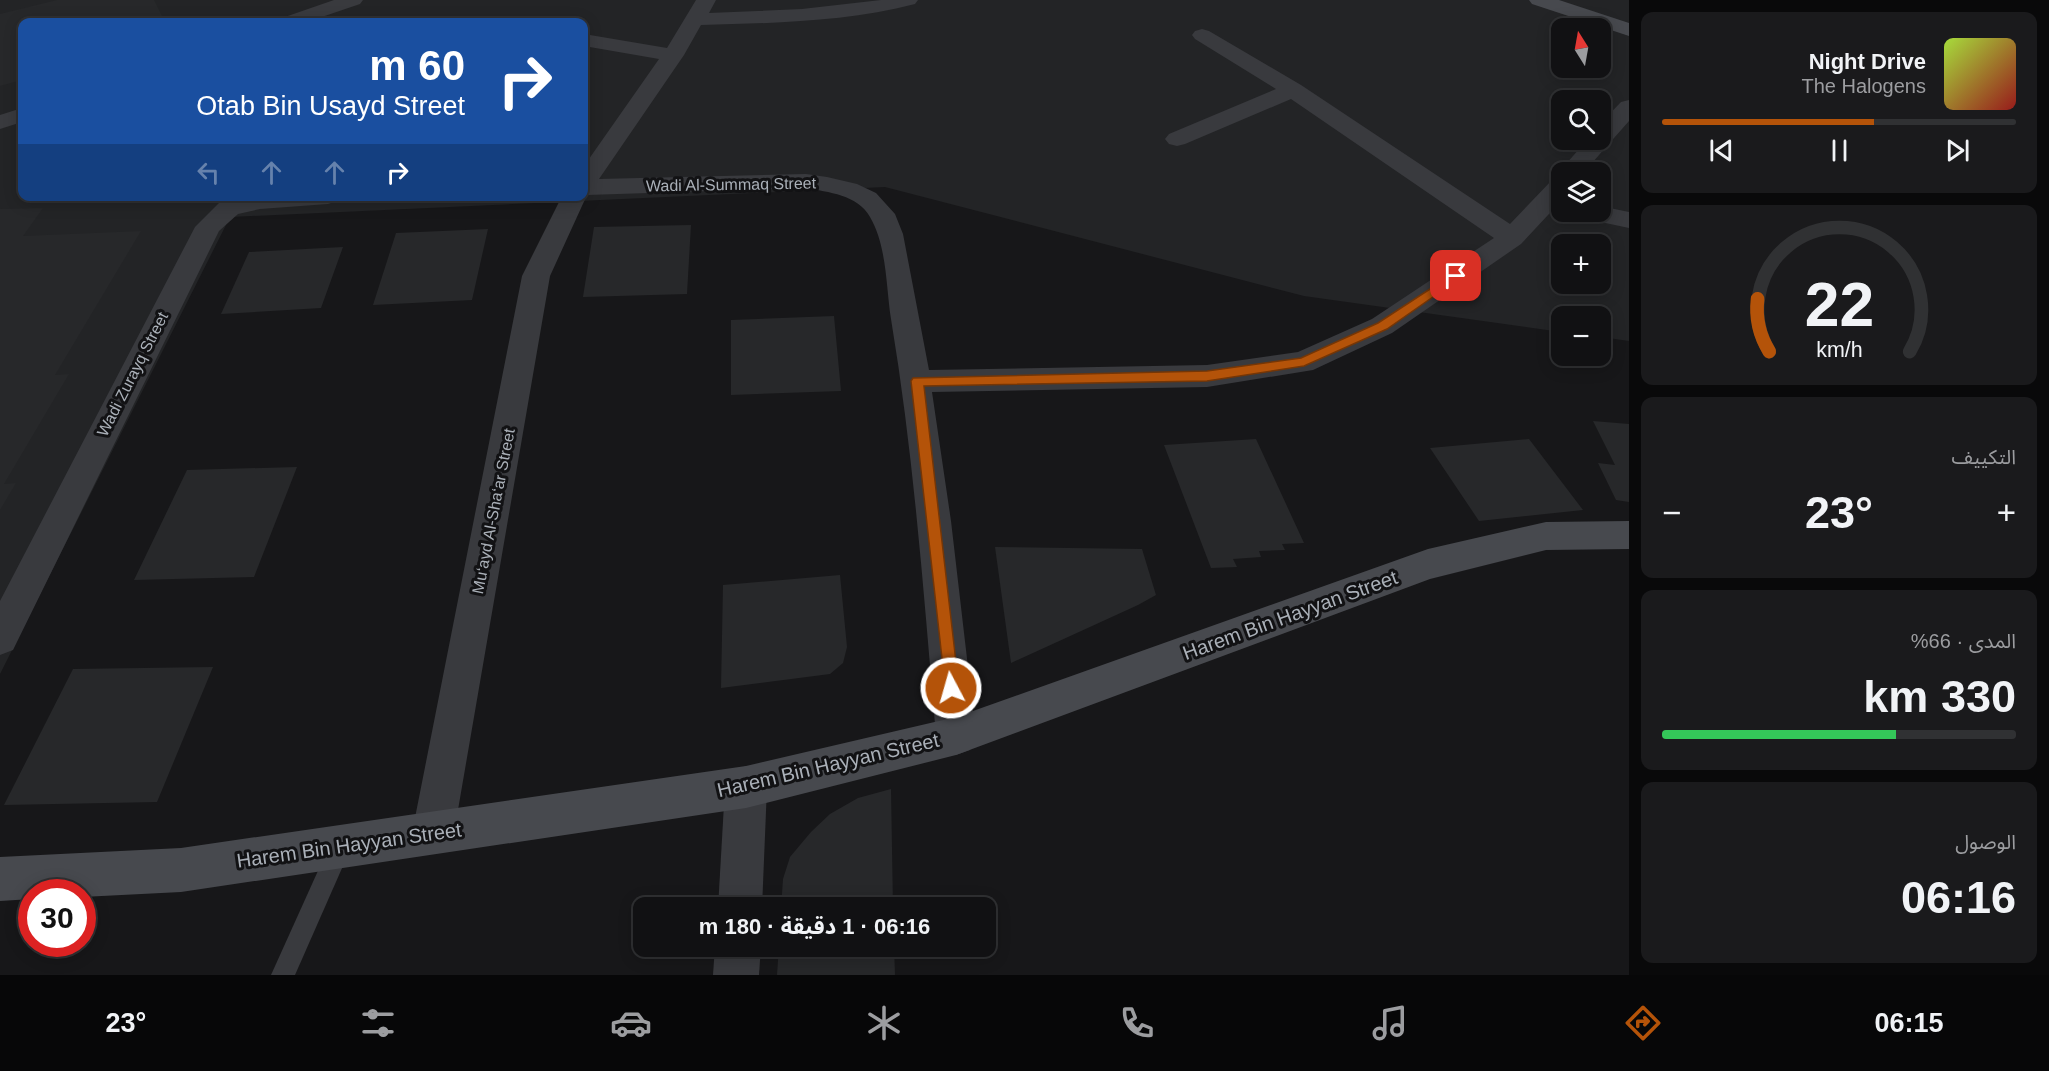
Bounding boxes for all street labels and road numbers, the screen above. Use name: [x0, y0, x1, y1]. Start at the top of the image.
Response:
street label: Wadi Al-Summaq Street: [646, 175, 817, 194]
street label: Wadi Zurayq Street: [94, 309, 171, 439]
street label: Mu‘ayd Al-Sha‘ar Street: [469, 426, 518, 595]
street label: Harem Bin Hayyan Street: [1180, 566, 1401, 664]
street label: Harem Bin Hayyan Street: [715, 729, 941, 801]
street label: Harem Bin Hayyan Street: [235, 818, 463, 872]

